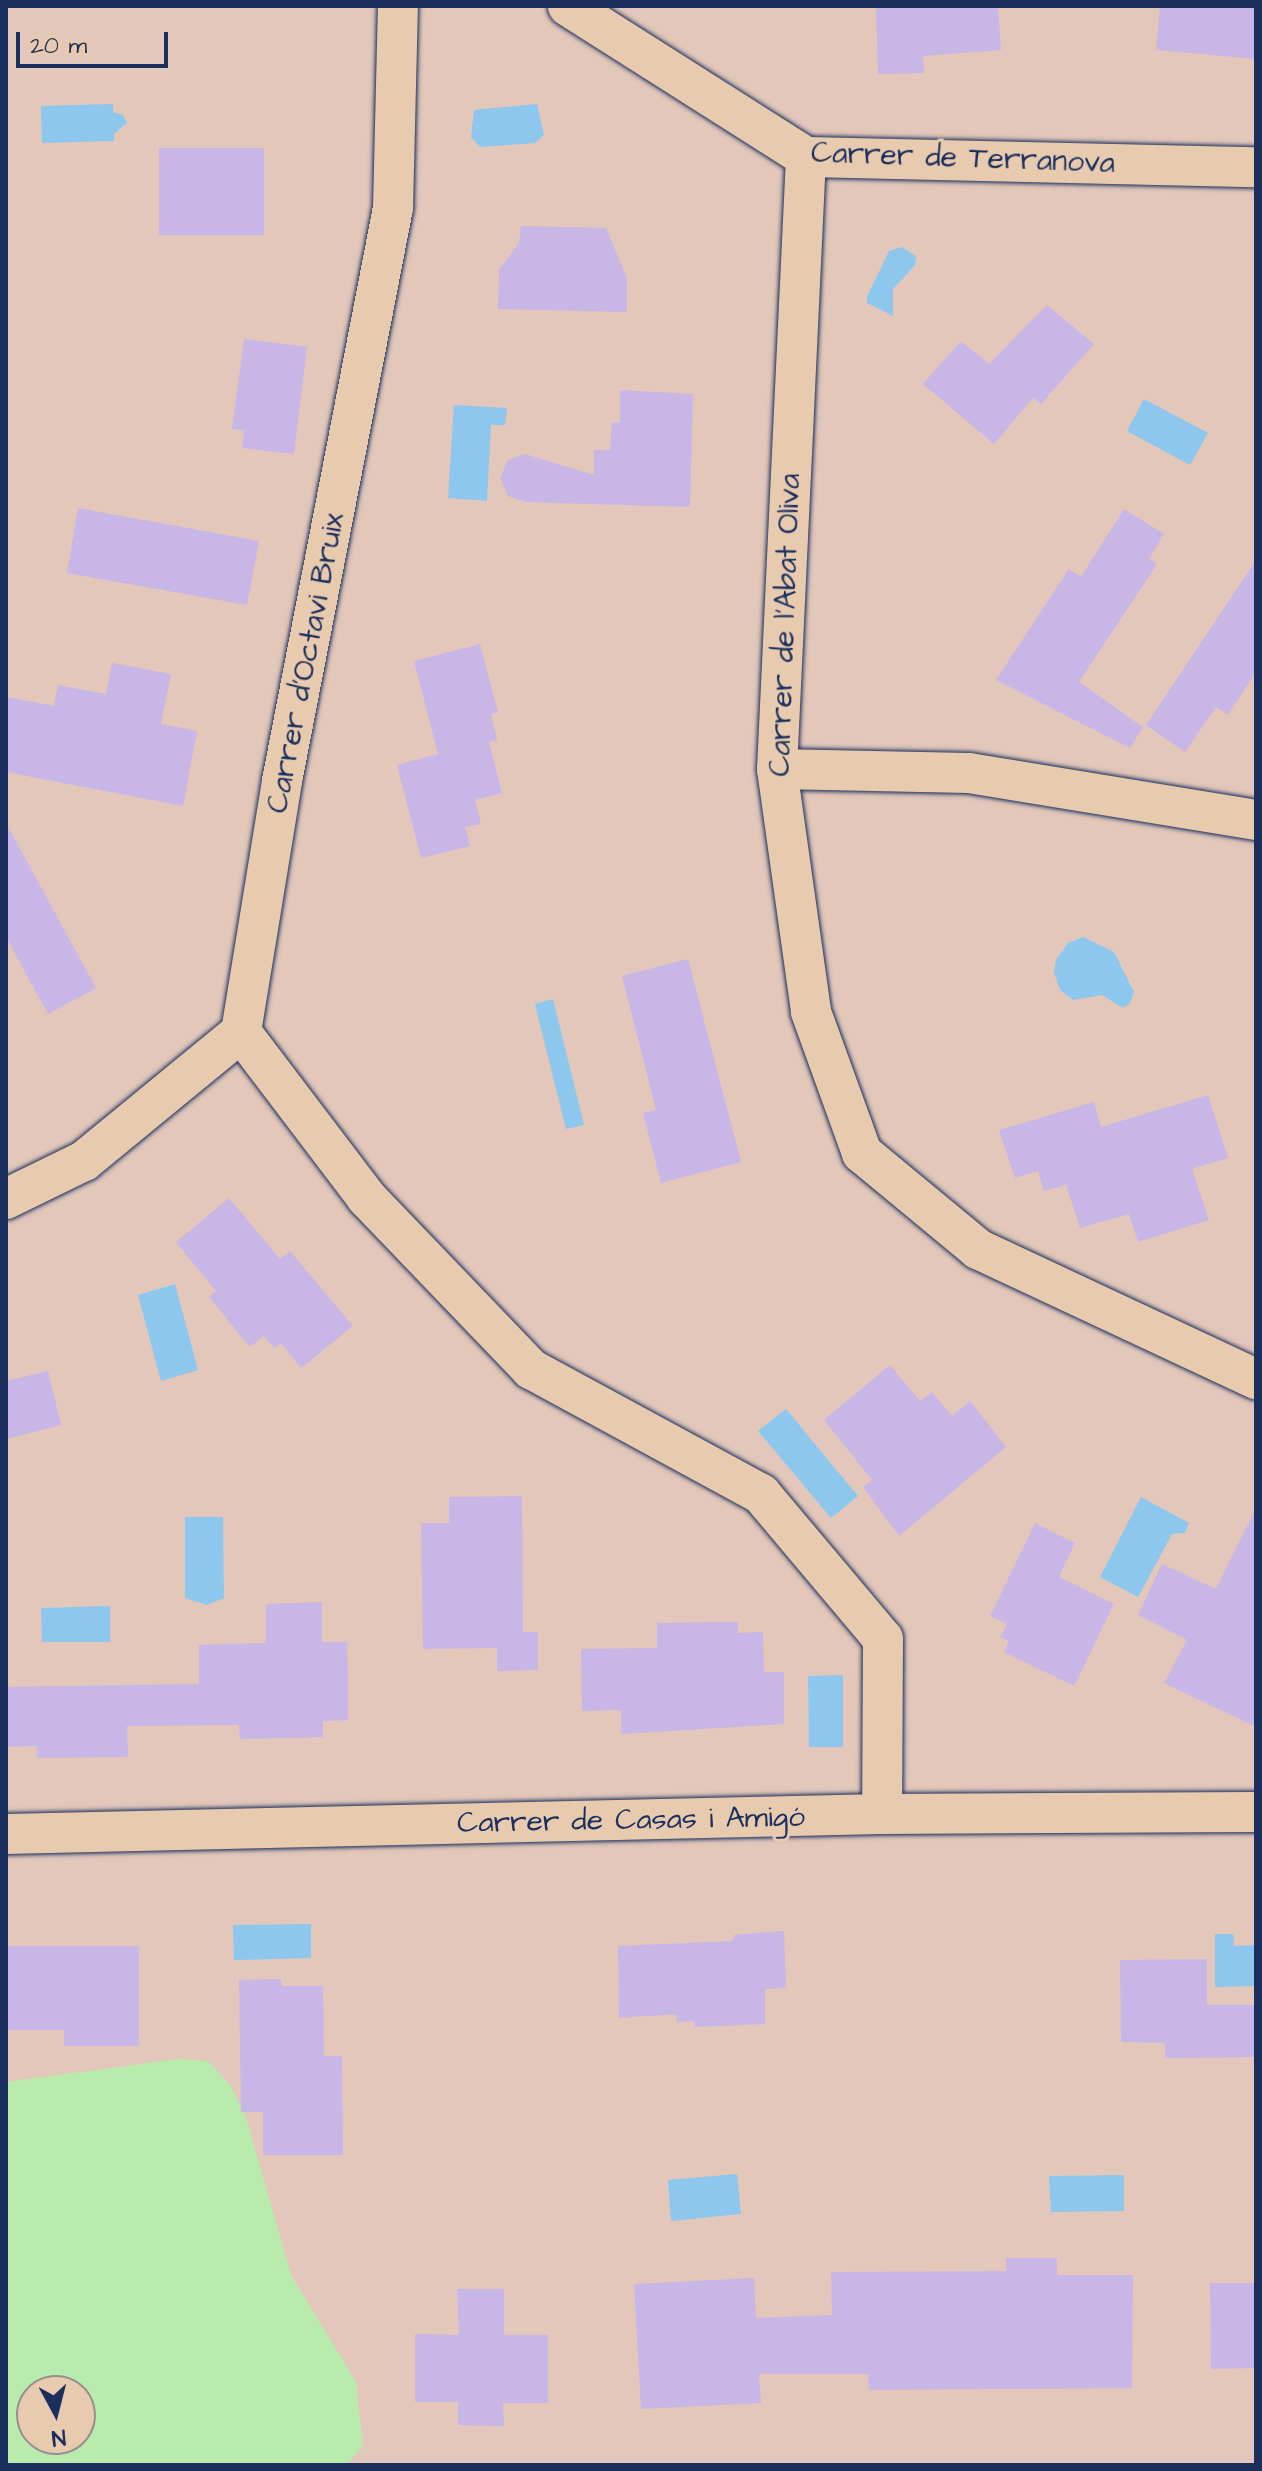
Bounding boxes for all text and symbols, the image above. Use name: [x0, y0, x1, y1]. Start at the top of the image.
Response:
scale bar: [20, 16, 172, 66]
text: 20 m: [30, 29, 87, 63]
street label: Carrer de Terranova: [810, 135, 1116, 181]
street label: Carrer de l'Abat Oliva: [762, 473, 808, 777]
street label: Carrer d'Octavi Bruix: [259, 510, 353, 816]
street label: Carrer de Casas i Amigó: [457, 1799, 805, 1841]
north arrow: [16, 2375, 96, 2455]
text: N: [50, 2421, 67, 2454]

